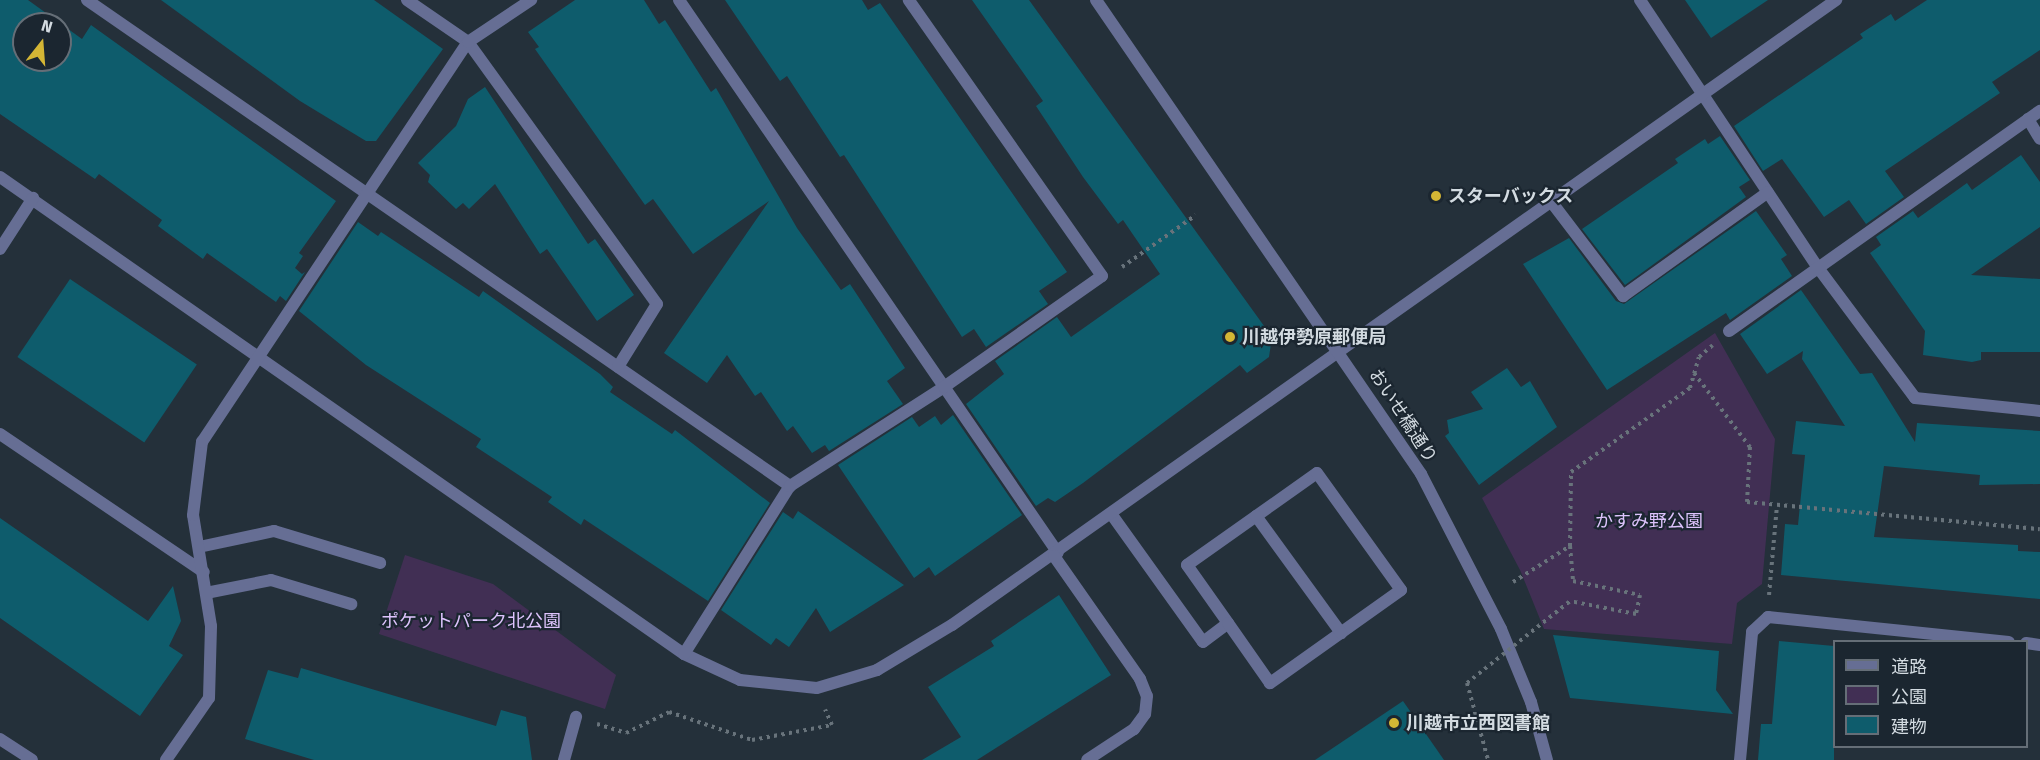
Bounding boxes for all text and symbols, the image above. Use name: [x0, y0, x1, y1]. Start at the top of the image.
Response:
north arrow: [12, 12, 72, 72]
text: N: [39, 16, 55, 37]
place label: スターバックス: [1448, 185, 1574, 207]
marker: スターバックス: [1429, 189, 1443, 203]
place label: 川越伊勢原郵便局: [1242, 326, 1386, 348]
marker: 川越伊勢原郵便局: [1223, 330, 1237, 344]
street label: おいせ橋通り: [1365, 365, 1441, 467]
park label: かすみ野公園: [1595, 510, 1703, 532]
park label: ポケットパーク北公園: [381, 610, 561, 632]
legend: [1833, 640, 2028, 748]
text: 道路: [1891, 656, 1927, 678]
text: 公園: [1891, 686, 1927, 708]
place label: 川越市立西図書館: [1406, 712, 1550, 734]
marker: 川越市立西図書館: [1387, 716, 1401, 730]
text: 建物: [1891, 716, 1927, 738]

